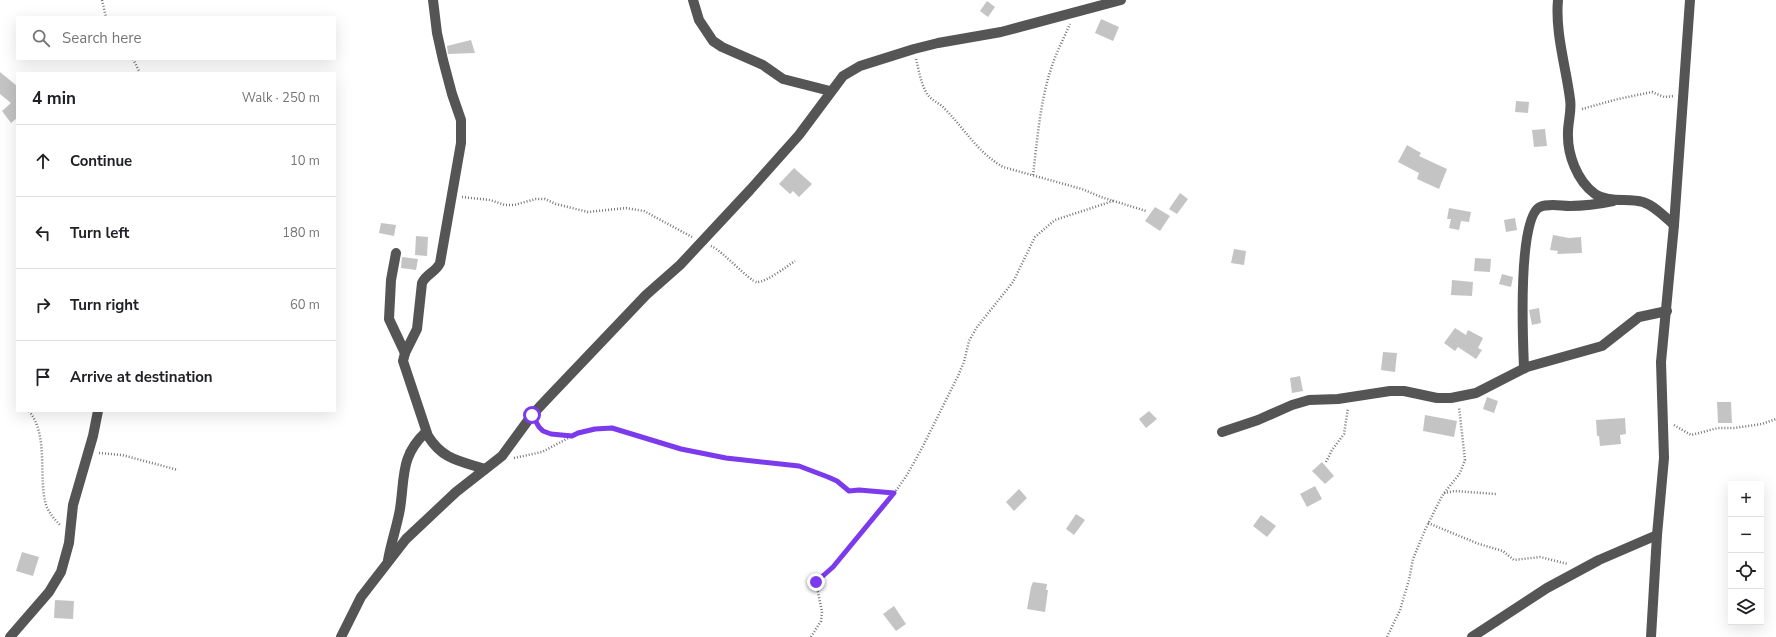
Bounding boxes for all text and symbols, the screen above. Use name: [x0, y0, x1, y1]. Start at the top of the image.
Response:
search box: [16, 16, 336, 60]
icon: search: [30, 27, 52, 49]
text: Search here: [62, 28, 142, 48]
text: 4 min: [32, 87, 76, 110]
text: Walk · 250 m: [242, 89, 320, 107]
icon: ahead: [32, 150, 54, 172]
text: Continue: [70, 151, 132, 171]
text: 10 m: [290, 152, 320, 170]
icon: left: [32, 222, 54, 244]
text: Turn left: [70, 223, 129, 243]
text: 180 m: [282, 224, 320, 242]
icon: right: [32, 294, 54, 316]
text: Turn right: [70, 295, 139, 315]
text: 60 m: [290, 296, 320, 314]
icon: arrive: [32, 366, 54, 388]
text: Arrive at destination: [70, 367, 213, 387]
route start: [523, 406, 541, 424]
map controls: [1728, 481, 1764, 625]
button: +: [1728, 481, 1764, 517]
button: −: [1728, 517, 1764, 553]
button: locate: [1728, 553, 1764, 589]
route end: [807, 573, 825, 591]
button: layers: [1728, 589, 1764, 625]

